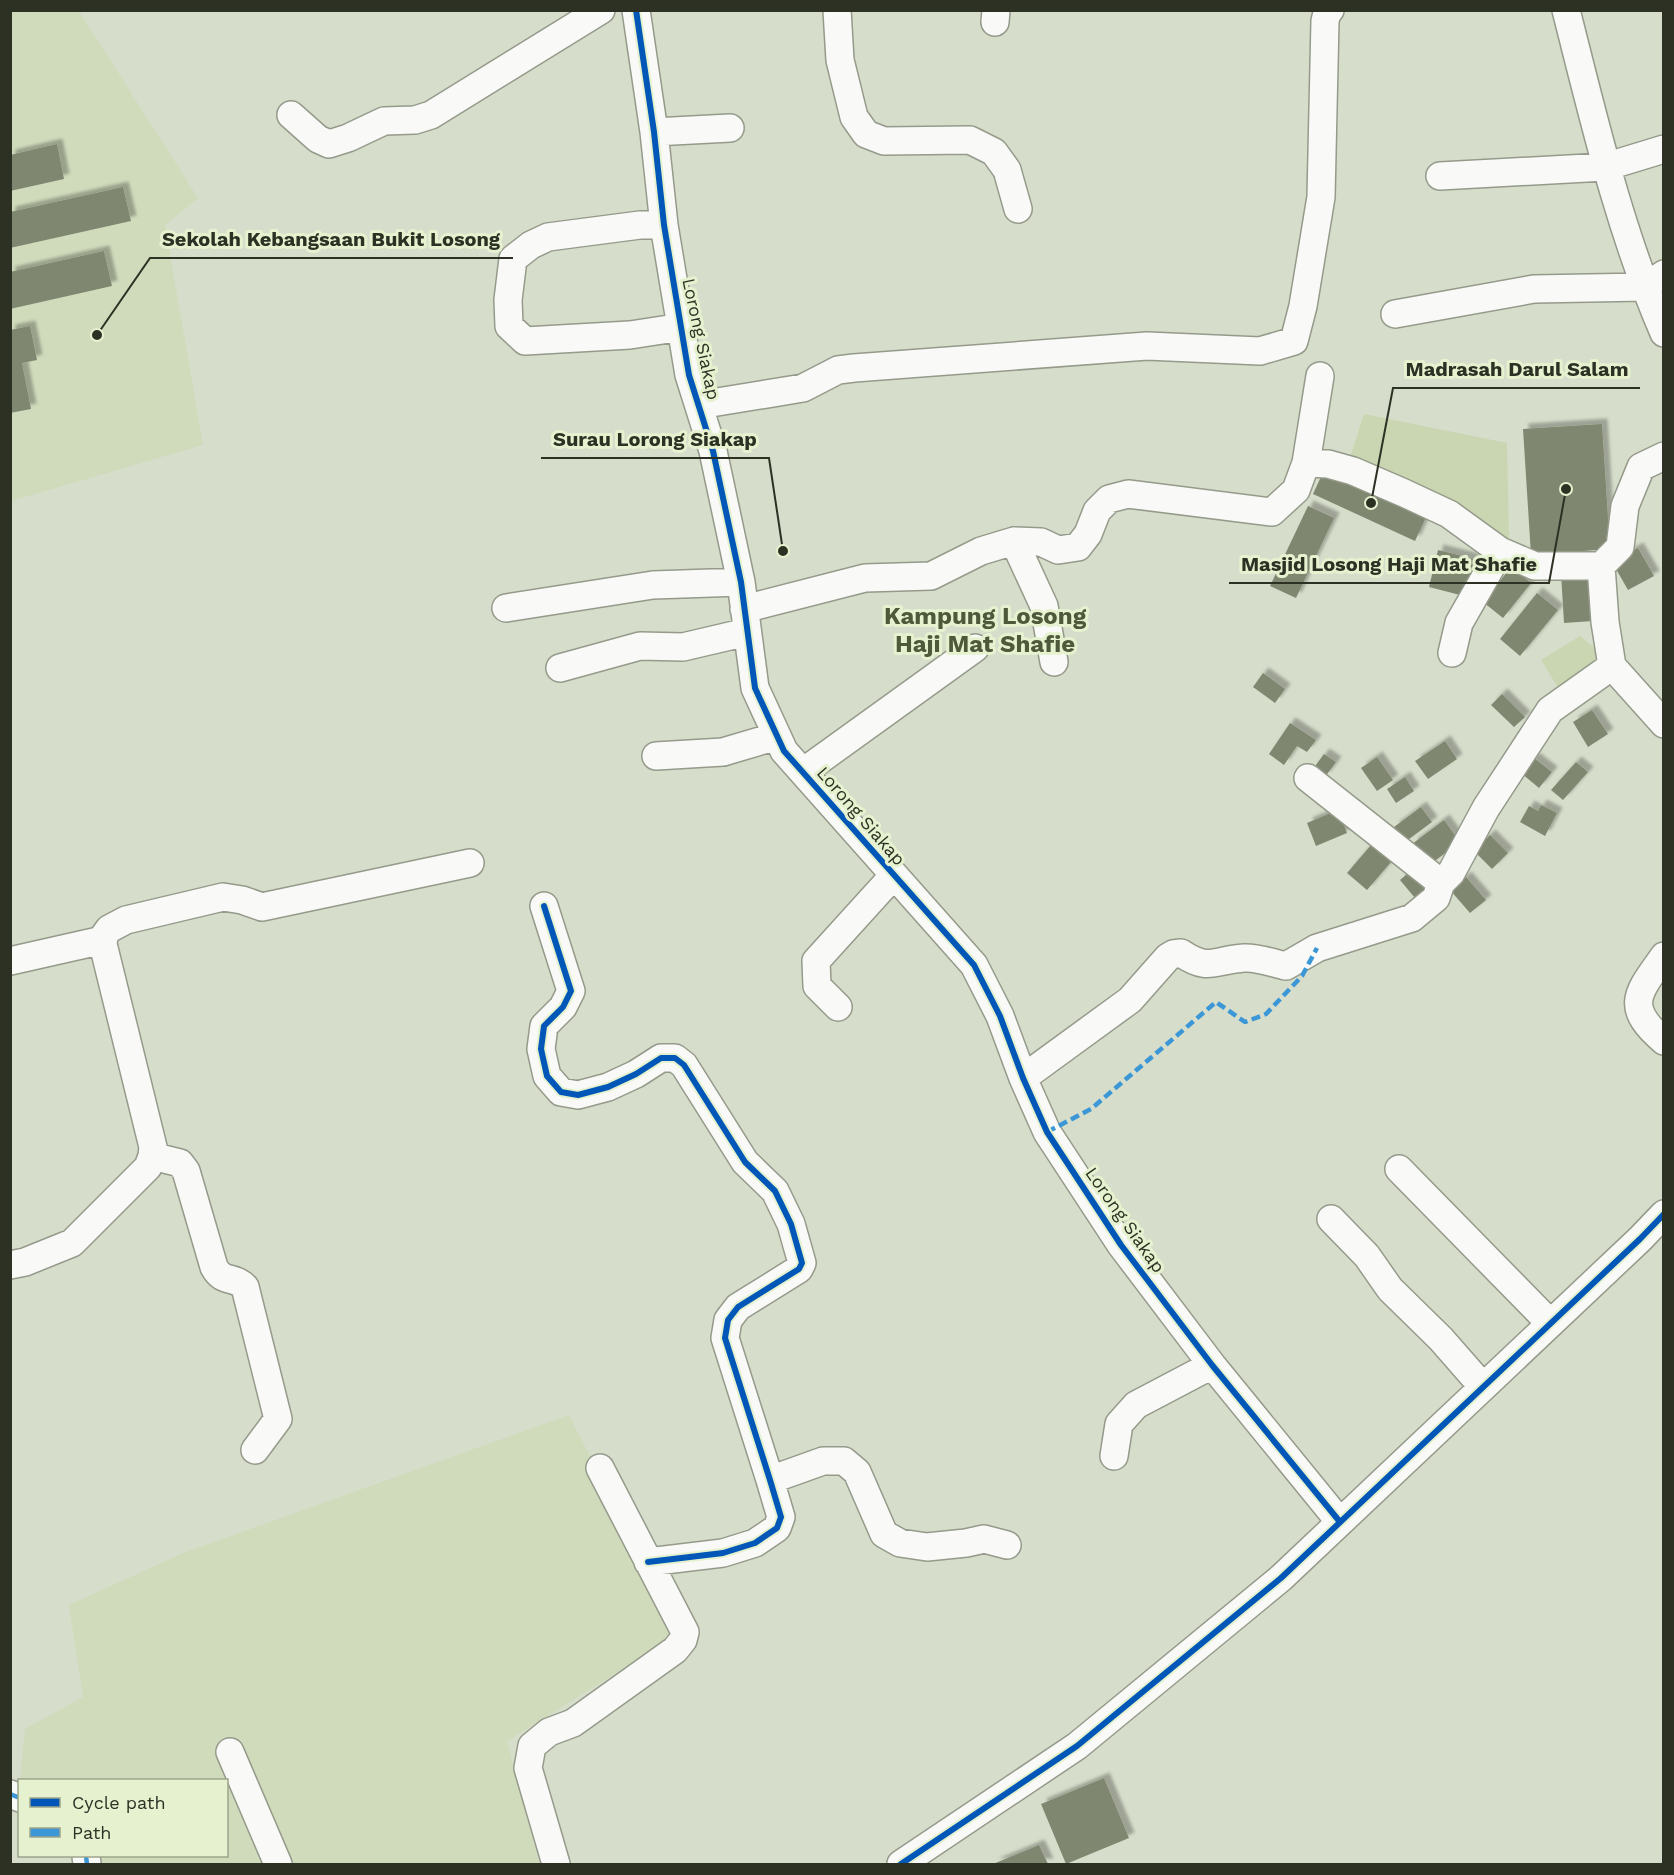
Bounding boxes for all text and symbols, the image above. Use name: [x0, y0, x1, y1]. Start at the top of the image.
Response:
callout: Sekolah Kebangsaan Bukit Losong: [150, 220, 513, 258]
text: Sekolah Kebangsaan Bukit Losong: [162, 227, 501, 251]
street label: Lorong Siakap: [678, 276, 725, 402]
callout: Madrasah Darul Salam: [1393, 350, 1640, 388]
text: Madrasah Darul Salam: [1406, 357, 1628, 381]
callout: Surau Lorong Siakap: [541, 420, 769, 458]
text: Surau Lorong Siakap: [553, 427, 757, 451]
callout: Masjid Losong Haji Mat Shafie: [1229, 545, 1549, 583]
text: Masjid Losong Haji Mat Shafie: [1241, 552, 1537, 576]
district label: Kampung Losong Haji Mat Shafie: [884, 602, 1087, 658]
street label: Lorong Siakap: [813, 762, 910, 869]
street label: Lorong Siakap: [1081, 1163, 1170, 1276]
legend: [18, 1779, 228, 1857]
text: Cycle path: [72, 1792, 166, 1813]
text: Path: [72, 1822, 112, 1843]

